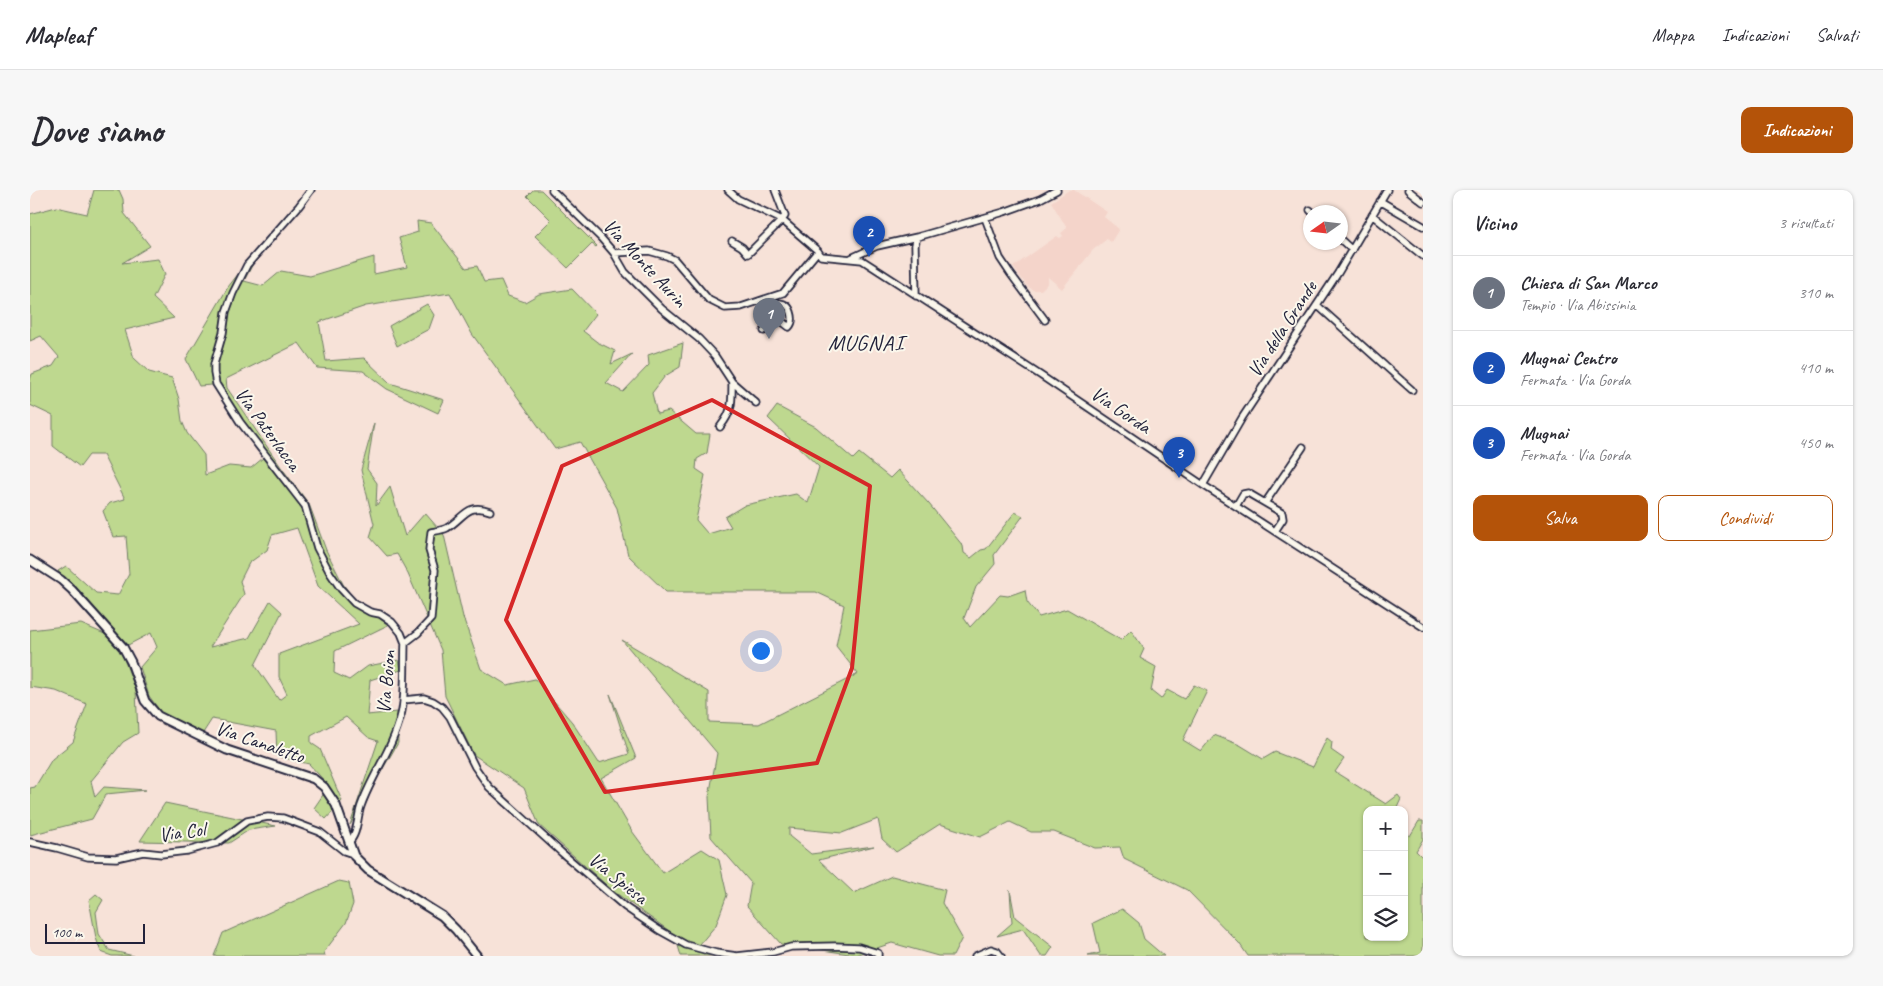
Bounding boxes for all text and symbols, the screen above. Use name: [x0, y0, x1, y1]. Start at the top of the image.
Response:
text: Mapleaf: [25, 20, 92, 50]
text: Mappa: [1652, 24, 1694, 46]
text: Indicazioni: [1722, 24, 1788, 46]
text: Salvati: [1816, 24, 1858, 46]
button: Indicazioni: [1741, 107, 1853, 153]
text: Dove siamo: [30, 108, 163, 153]
north arrow: [1303, 205, 1348, 250]
text: Vicino: [1473, 210, 1516, 236]
street label: Via Monte Aurin: [598, 213, 693, 313]
text: 3 risultati: [1779, 213, 1833, 233]
pin: 2: [853, 216, 885, 257]
text: Chiesa di San Marco: [1520, 271, 1657, 295]
street label: Via della Grande: [1242, 275, 1323, 382]
text: 1: [1485, 283, 1493, 303]
text: 310 m: [1799, 283, 1833, 303]
text: Tempio · Via Abissinia: [1520, 295, 1635, 315]
pin: 1: [753, 298, 785, 339]
district label: MUGNAI: [828, 329, 908, 357]
text: Mugnai Centro: [1520, 346, 1617, 370]
text: 2: [1485, 358, 1493, 378]
text: 410 m: [1799, 358, 1833, 378]
text: Fermata · Via Gorda: [1520, 370, 1631, 390]
street label: Via Gorda: [1086, 381, 1157, 440]
street label: Via Paterlacca: [229, 382, 308, 477]
text: Mugnai: [1520, 421, 1568, 445]
text: 3: [1485, 433, 1493, 453]
text: 450 m: [1799, 433, 1833, 453]
pin: 3: [1163, 437, 1195, 478]
text: Fermata · Via Gorda: [1520, 445, 1631, 465]
button: Salva: [1473, 495, 1648, 541]
button: Condividi: [1658, 495, 1833, 541]
your location: [748, 638, 774, 664]
street label: Via Boion: [371, 648, 401, 715]
street label: Via Canaletto: [212, 715, 309, 769]
map controls: [1363, 806, 1408, 941]
button: +: [1363, 806, 1408, 851]
street label: Via Col: [157, 816, 210, 848]
street label: Via Spiesa: [583, 847, 654, 911]
button: −: [1363, 851, 1408, 896]
button: layers: [1363, 896, 1408, 941]
scale bar: [45, 921, 145, 944]
text: 100 m: [52, 924, 82, 941]

